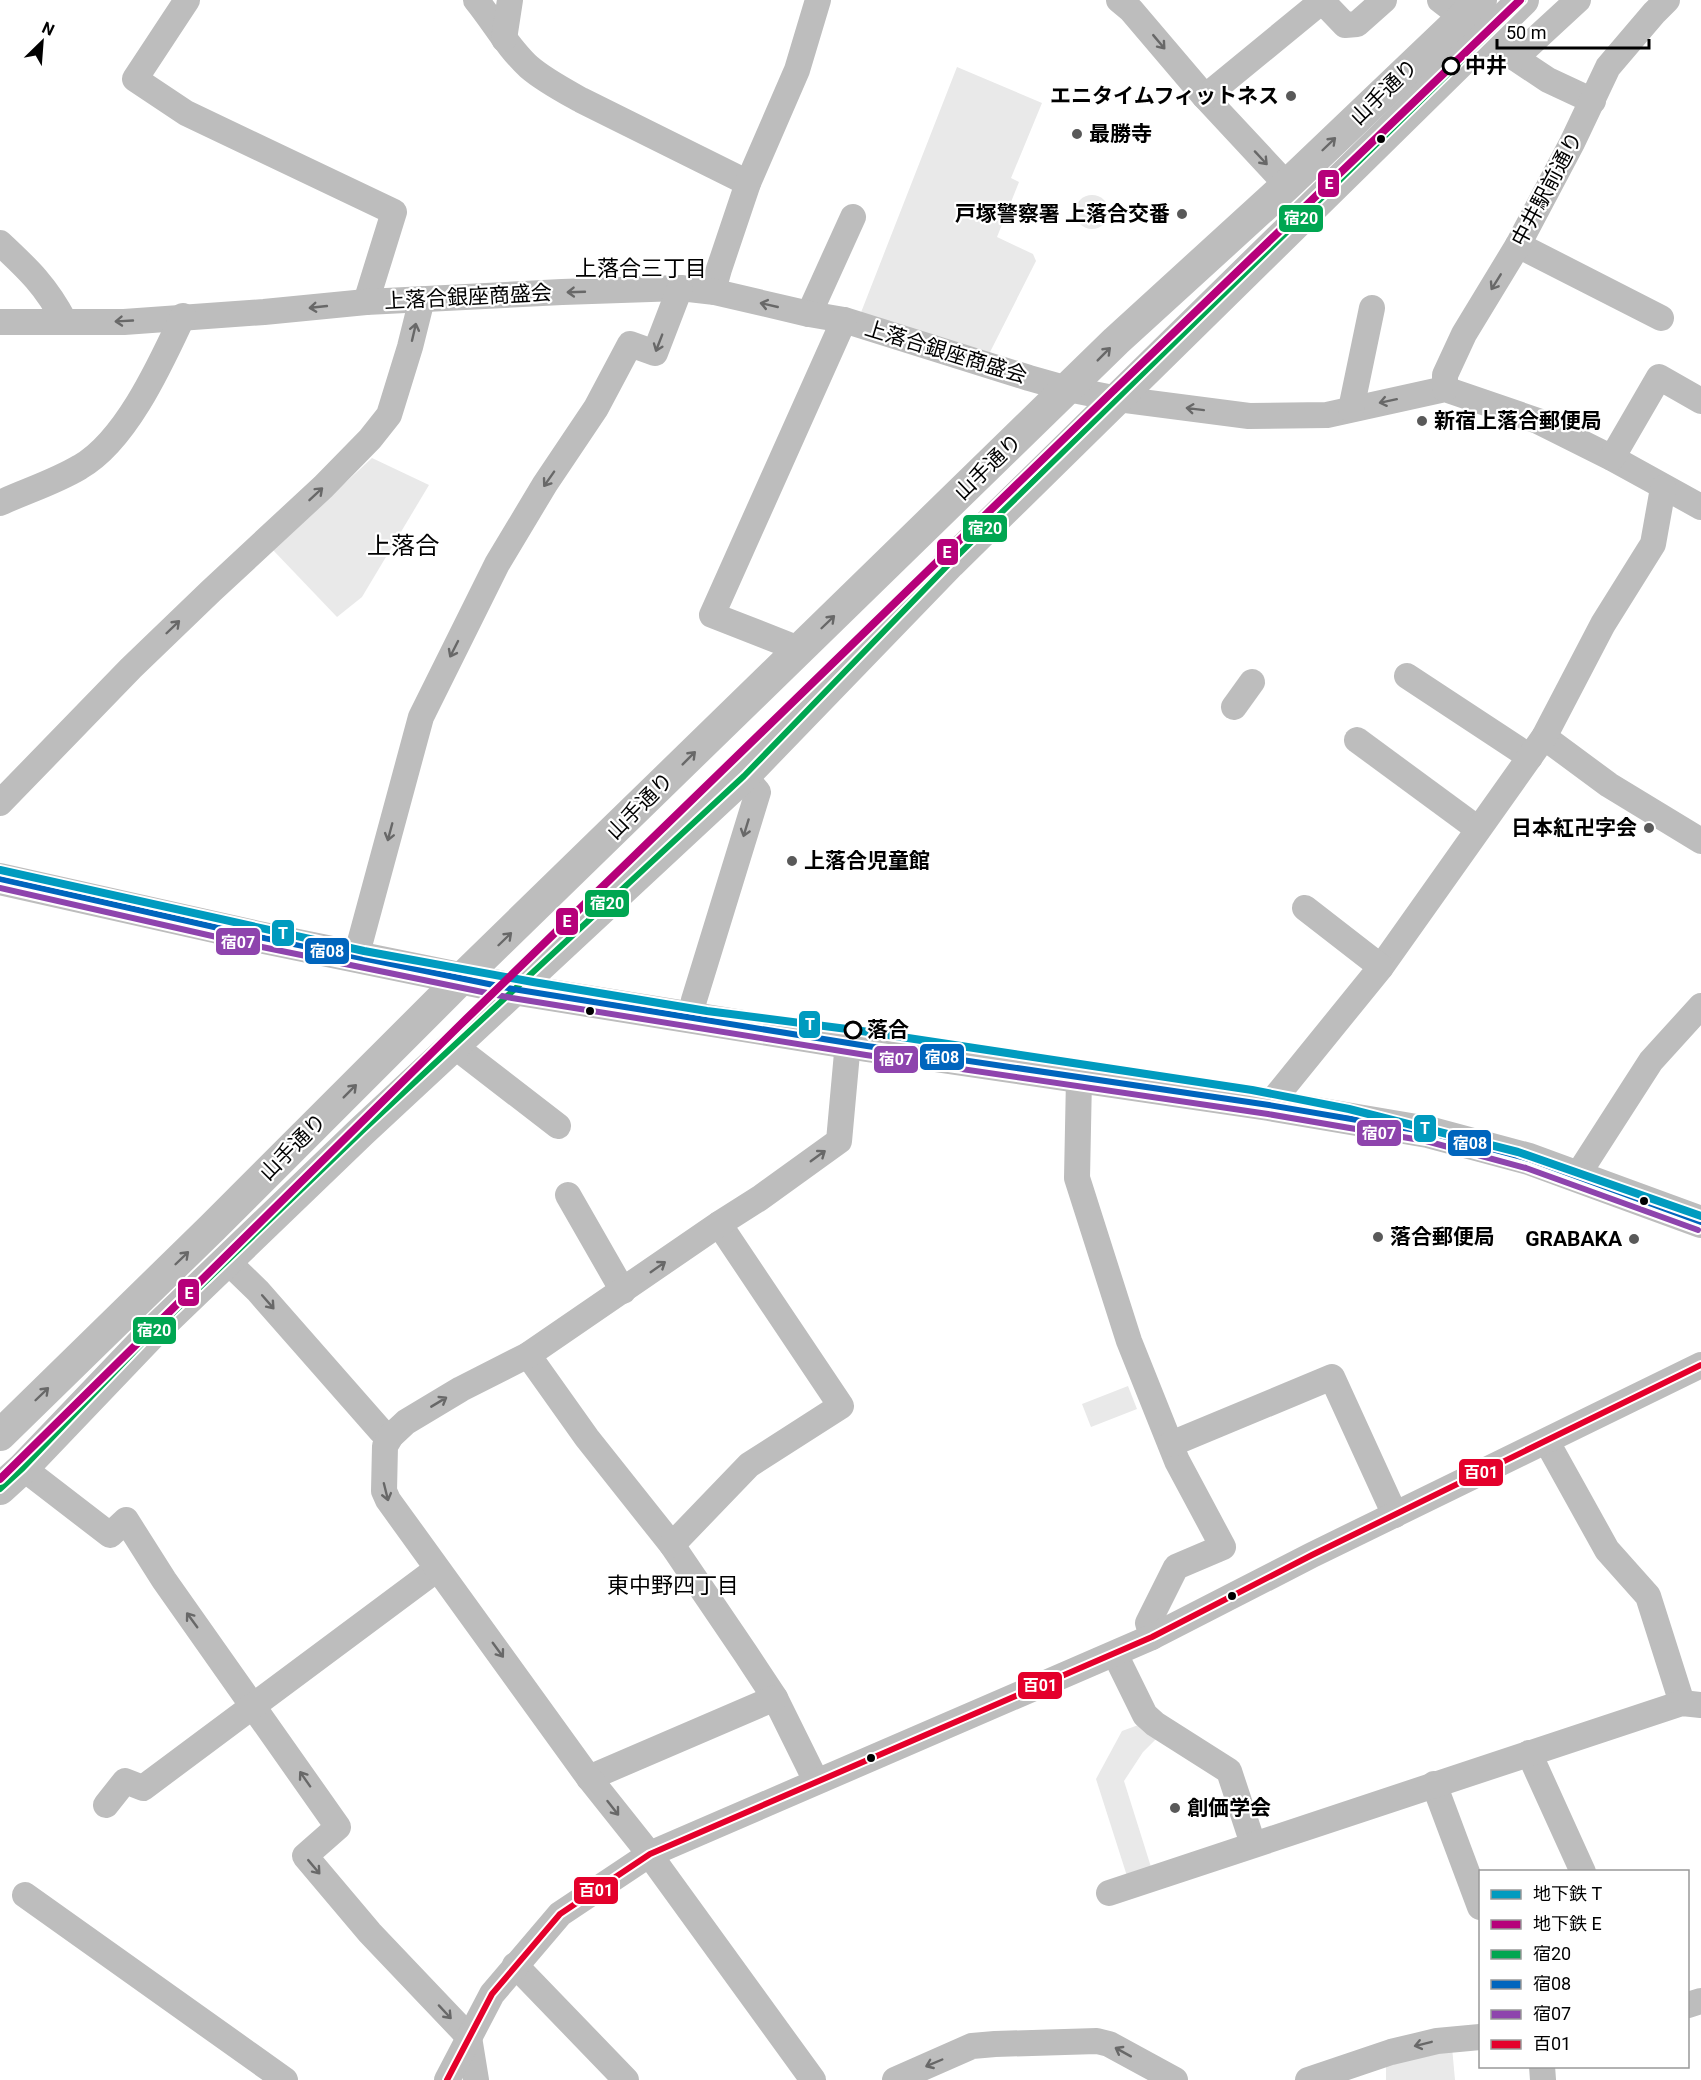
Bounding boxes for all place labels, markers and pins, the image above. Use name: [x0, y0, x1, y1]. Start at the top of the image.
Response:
place label: 中井: [1465, 54, 1507, 78]
marker: 中井: [1442, 57, 1460, 75]
place label: エニタイムフィットネス: [1050, 84, 1279, 108]
marker: エニタイムフィットネス: [1284, 89, 1298, 103]
place label: 最勝寺: [1089, 122, 1152, 146]
marker: 最勝寺: [1070, 127, 1084, 141]
unlabelled marker: [1375, 133, 1387, 145]
place label: 戸塚警察署 上落合交番: [955, 202, 1170, 226]
marker: 戸塚警察署 上落合交番: [1175, 207, 1189, 221]
place label: 新宿上落合郵便局: [1434, 409, 1602, 433]
marker: 新宿上落合郵便局: [1415, 414, 1429, 428]
place label: 日本紅卍字会: [1511, 816, 1637, 840]
marker: 日本紅卍字会: [1642, 821, 1656, 835]
place label: 上落合児童館: [804, 849, 930, 873]
marker: 上落合児童館: [785, 854, 799, 868]
unlabelled marker: [584, 1005, 596, 1017]
place label: 落合: [867, 1018, 909, 1042]
marker: 落合: [844, 1021, 862, 1039]
unlabelled marker: [1638, 1195, 1650, 1207]
place label: 落合郵便局: [1390, 1225, 1495, 1249]
place label: GRABAKA: [1525, 1227, 1623, 1251]
marker: 落合郵便局: [1371, 1230, 1385, 1244]
marker: GRABAKA: [1627, 1232, 1641, 1246]
unlabelled marker: [1226, 1590, 1238, 1602]
unlabelled marker: [865, 1752, 877, 1764]
place label: 創価学会: [1187, 1796, 1271, 1820]
marker: 創価学会: [1168, 1801, 1182, 1815]

